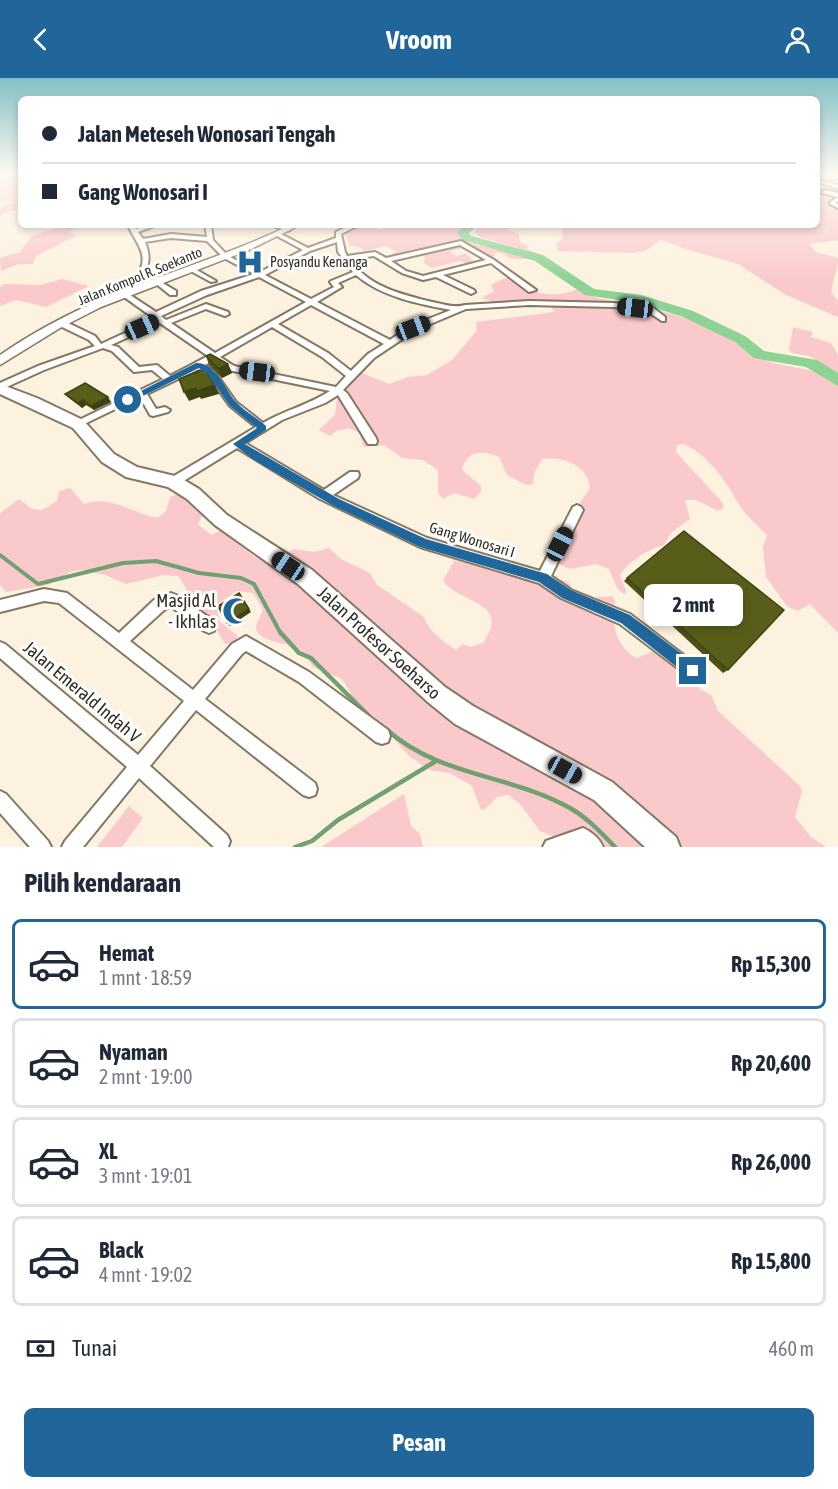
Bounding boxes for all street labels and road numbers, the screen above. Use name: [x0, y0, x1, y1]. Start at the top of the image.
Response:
street label: Jalan Kompol R. Soekanto: [76, 244, 204, 308]
street label: Gang Wonosari I: [427, 518, 517, 561]
street label: Jalan Profesor Soeharso: [314, 582, 445, 703]
street label: Jalan Emerald Indah V: [19, 637, 145, 747]

